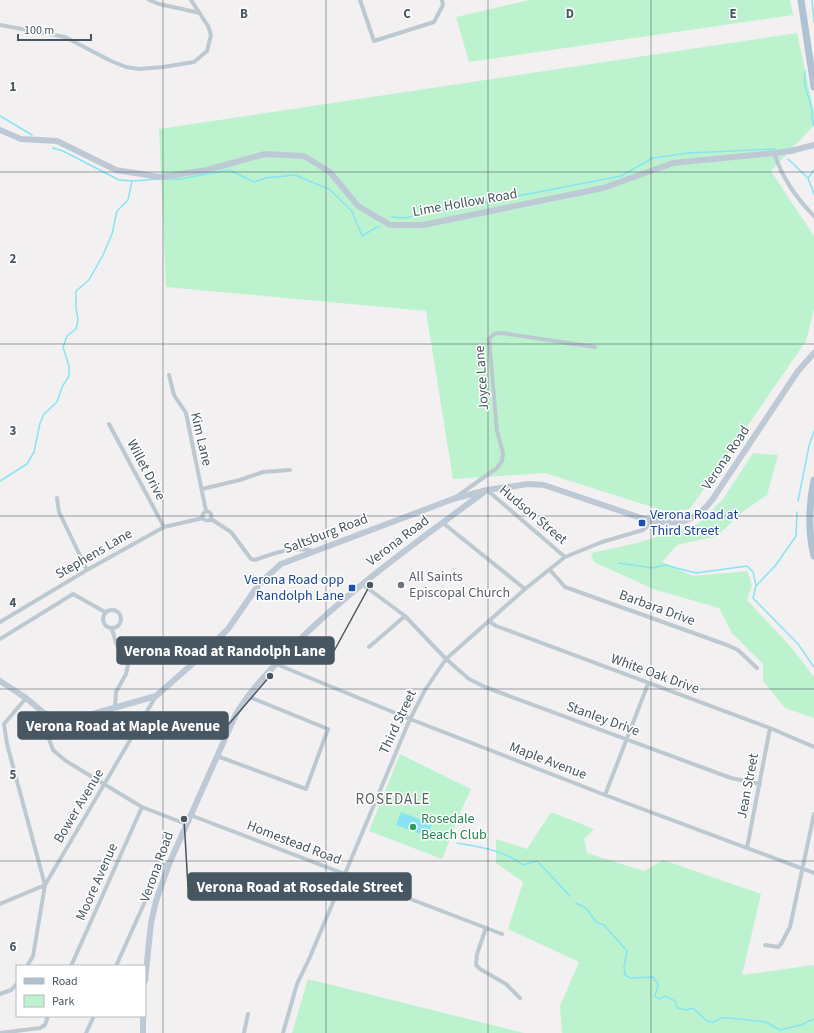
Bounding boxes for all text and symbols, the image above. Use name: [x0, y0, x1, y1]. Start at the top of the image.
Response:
text: B: [240, 5, 248, 23]
text: C: [403, 5, 411, 23]
text: D: [566, 5, 574, 23]
text: E: [729, 5, 737, 23]
scale bar: [18, 16, 91, 42]
text: 100 m: [24, 22, 54, 39]
text: 1: [10, 78, 17, 96]
street label: Lime Hollow Road: [411, 184, 519, 222]
text: 2: [10, 250, 17, 268]
street label: Joyce Lane: [470, 345, 494, 411]
street label: Kim Lane: [185, 410, 217, 468]
text: 3: [10, 422, 17, 440]
street label: Verona Road: [697, 422, 755, 494]
street label: Willet Drive: [122, 436, 170, 504]
street label: Hudson Street: [495, 480, 572, 550]
place label: Verona Road at Third Street: [650, 505, 738, 541]
street label: Saltsburg Road: [281, 509, 371, 559]
street label: Verona Road: [363, 511, 433, 571]
marker: Verona Road at Third Street: [637, 518, 647, 528]
street label: Stephens Lane: [52, 524, 136, 584]
place label: All Saints Episcopal Church: [409, 567, 510, 603]
place label: Verona Road opp Randolph Lane: [244, 570, 344, 606]
marker: All Saints Episcopal Church: [396, 580, 406, 590]
marker: Verona Road opp Randolph Lane: [347, 583, 357, 593]
street label: Barbara Drive: [616, 585, 698, 631]
text: 4: [10, 594, 17, 612]
callout: Verona Road at Randolph Lane: [117, 637, 334, 664]
text: Verona Road at Randolph Lane: [123, 641, 326, 662]
street label: White Oak Drive: [608, 649, 702, 699]
street label: Third Street: [374, 686, 422, 757]
street label: Stanley Drive: [564, 697, 642, 742]
callout: Verona Road at Maple Avenue: [18, 712, 228, 739]
text: Verona Road at Maple Avenue: [25, 716, 220, 737]
street label: Maple Avenue: [506, 737, 590, 785]
street label: Jean Street: [732, 751, 764, 820]
street label: Bower Avenue: [49, 765, 109, 847]
text: 5: [10, 766, 17, 784]
district label: ROSEDALE: [356, 789, 430, 810]
place label: Rosedale Beach Club: [421, 809, 487, 845]
street label: Homestead Road: [244, 816, 344, 870]
marker: Rosedale Beach Club: [408, 822, 418, 832]
street label: Verona Road: [135, 829, 179, 905]
street label: Moore Avenue: [71, 840, 123, 924]
callout: Verona Road at Rosedale Street: [188, 873, 411, 900]
text: Verona Road at Rosedale Street: [196, 877, 403, 898]
text: 6: [10, 938, 17, 956]
legend: [16, 965, 146, 1017]
text: Road: [52, 973, 78, 990]
text: Park: [52, 993, 74, 1010]

